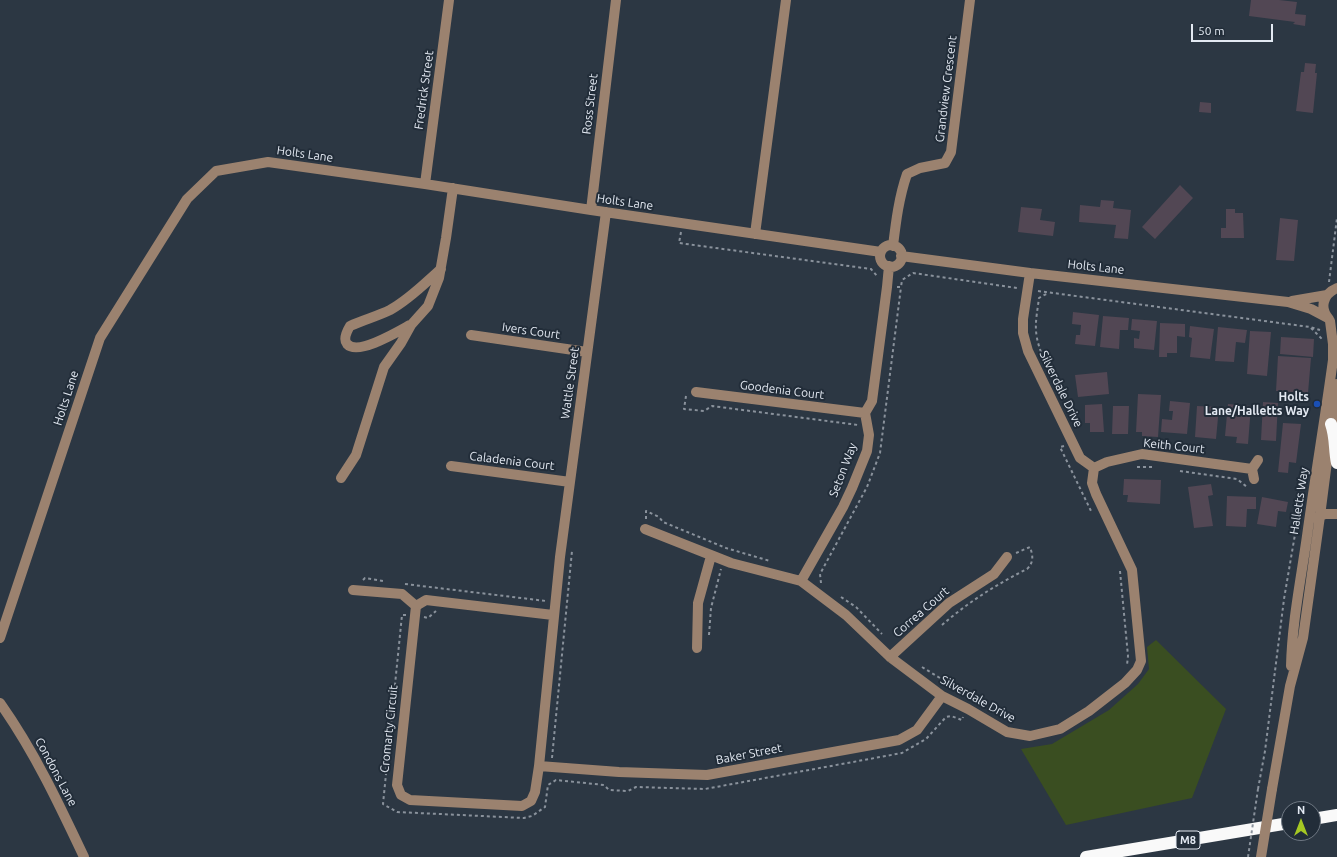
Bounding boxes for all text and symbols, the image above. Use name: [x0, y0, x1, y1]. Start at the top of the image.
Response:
scale bar: [1193, 16, 1275, 42]
text: 50 m: [1198, 24, 1225, 37]
street label: Grandview Crescent: [932, 35, 960, 143]
street label: Fredrick Street: [411, 50, 437, 130]
street label: Ross Street: [579, 73, 601, 135]
street label: Holts Lane: [276, 143, 334, 165]
street label: Holts Lane: [596, 191, 654, 213]
street label: Holts Lane: [1067, 257, 1125, 277]
street label: Ivers Court: [501, 320, 561, 342]
street label: Wattle Street: [558, 346, 582, 420]
street label: Silverdale Drive: [1036, 348, 1086, 430]
street label: Holts Lane: [50, 369, 82, 427]
street label: Goodenia Court: [739, 378, 825, 402]
place label: Holts Lane/Halletts Way: [1205, 390, 1309, 418]
marker: Holts Lane/Halletts Way: [1312, 399, 1322, 409]
street label: Keith Court: [1143, 436, 1205, 456]
street label: Seton Way: [826, 441, 860, 499]
street label: Caladenia Court: [469, 449, 555, 473]
street label: Halletts Way: [1287, 466, 1311, 536]
street label: Correa Court: [890, 584, 952, 640]
street label: Silverdale Drive: [938, 672, 1018, 726]
street label: Cromarty Circuit: [377, 684, 401, 774]
street label: Condons Lane: [32, 735, 80, 809]
street label: Baker Street: [715, 741, 783, 767]
north arrow: [1281, 801, 1321, 841]
text: N: [1297, 804, 1305, 816]
road number: M8: [1176, 831, 1200, 849]

